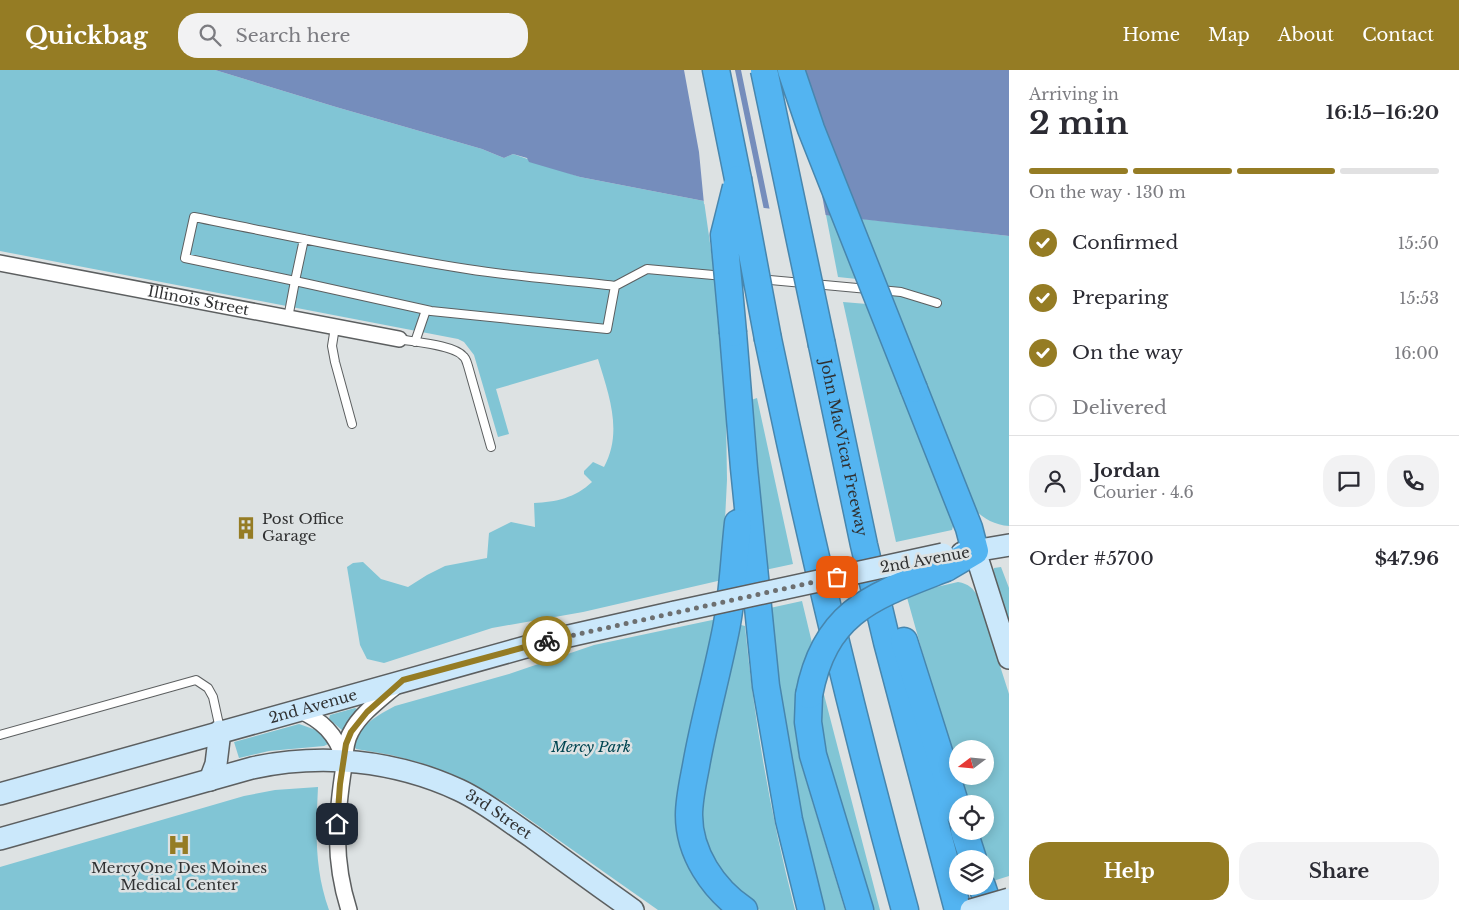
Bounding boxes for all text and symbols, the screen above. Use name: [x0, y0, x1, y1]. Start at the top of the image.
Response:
search box: [178, 13, 528, 58]
text: Quickbag: [25, 21, 148, 50]
icon: search: [196, 21, 224, 49]
text: Search here: [236, 24, 350, 47]
text: Home: [1122, 24, 1180, 46]
text: Map: [1208, 24, 1250, 46]
text: About: [1278, 24, 1334, 46]
text: Contact: [1362, 24, 1434, 46]
text: Arriving in: [1029, 84, 1119, 104]
text: 16:15–16:20: [1326, 101, 1439, 124]
text: 2 min: [1029, 103, 1129, 143]
text: On the way · 130 m: [1029, 182, 1186, 202]
icon: check: [1029, 229, 1057, 257]
text: Confirmed: [1072, 231, 1178, 254]
text: 15:50: [1398, 233, 1439, 253]
street label: Illinois Street: [146, 281, 251, 319]
icon: check: [1029, 284, 1057, 312]
text: Preparing: [1072, 286, 1168, 309]
text: 15:53: [1399, 288, 1439, 308]
icon: check: [1029, 339, 1057, 367]
text: On the way: [1072, 341, 1183, 364]
text: 16:00: [1394, 343, 1439, 363]
street label: John MacVicar Freeway: [816, 355, 872, 538]
text: Delivered: [1072, 396, 1167, 419]
button: person: [1029, 455, 1081, 507]
button: chat: [1323, 455, 1375, 507]
button: phone: [1387, 455, 1439, 507]
text: Jordan: [1093, 459, 1160, 482]
text: Courier · 4.6: [1093, 482, 1194, 502]
place label: Post Office Garage: [262, 509, 344, 545]
building icon: Post Office Garage: [233, 515, 259, 541]
street label: 2nd Avenue: [879, 542, 971, 577]
text: Order #5700: [1029, 547, 1154, 570]
text: $47.96: [1375, 547, 1439, 570]
pin: [816, 556, 858, 598]
icon: bag: [823, 563, 851, 591]
courier: [522, 616, 572, 666]
icon: bike: [533, 627, 561, 655]
street label: 2nd Avenue: [267, 685, 359, 727]
park label: Mercy Park: [550, 737, 631, 756]
north arrow: [949, 740, 994, 785]
map controls: [949, 740, 994, 895]
street label: 3rd Street: [462, 785, 536, 843]
button: locate: [949, 795, 994, 840]
pin: [316, 803, 358, 845]
icon: home: [323, 810, 351, 838]
hospital icon: MercyOne Des Moines Medical Center: [166, 832, 192, 858]
button: Help: [1029, 842, 1229, 900]
button: Share: [1239, 842, 1439, 900]
button: layers: [949, 850, 994, 895]
place label: MercyOne Des Moines Medical Center: [91, 858, 267, 894]

